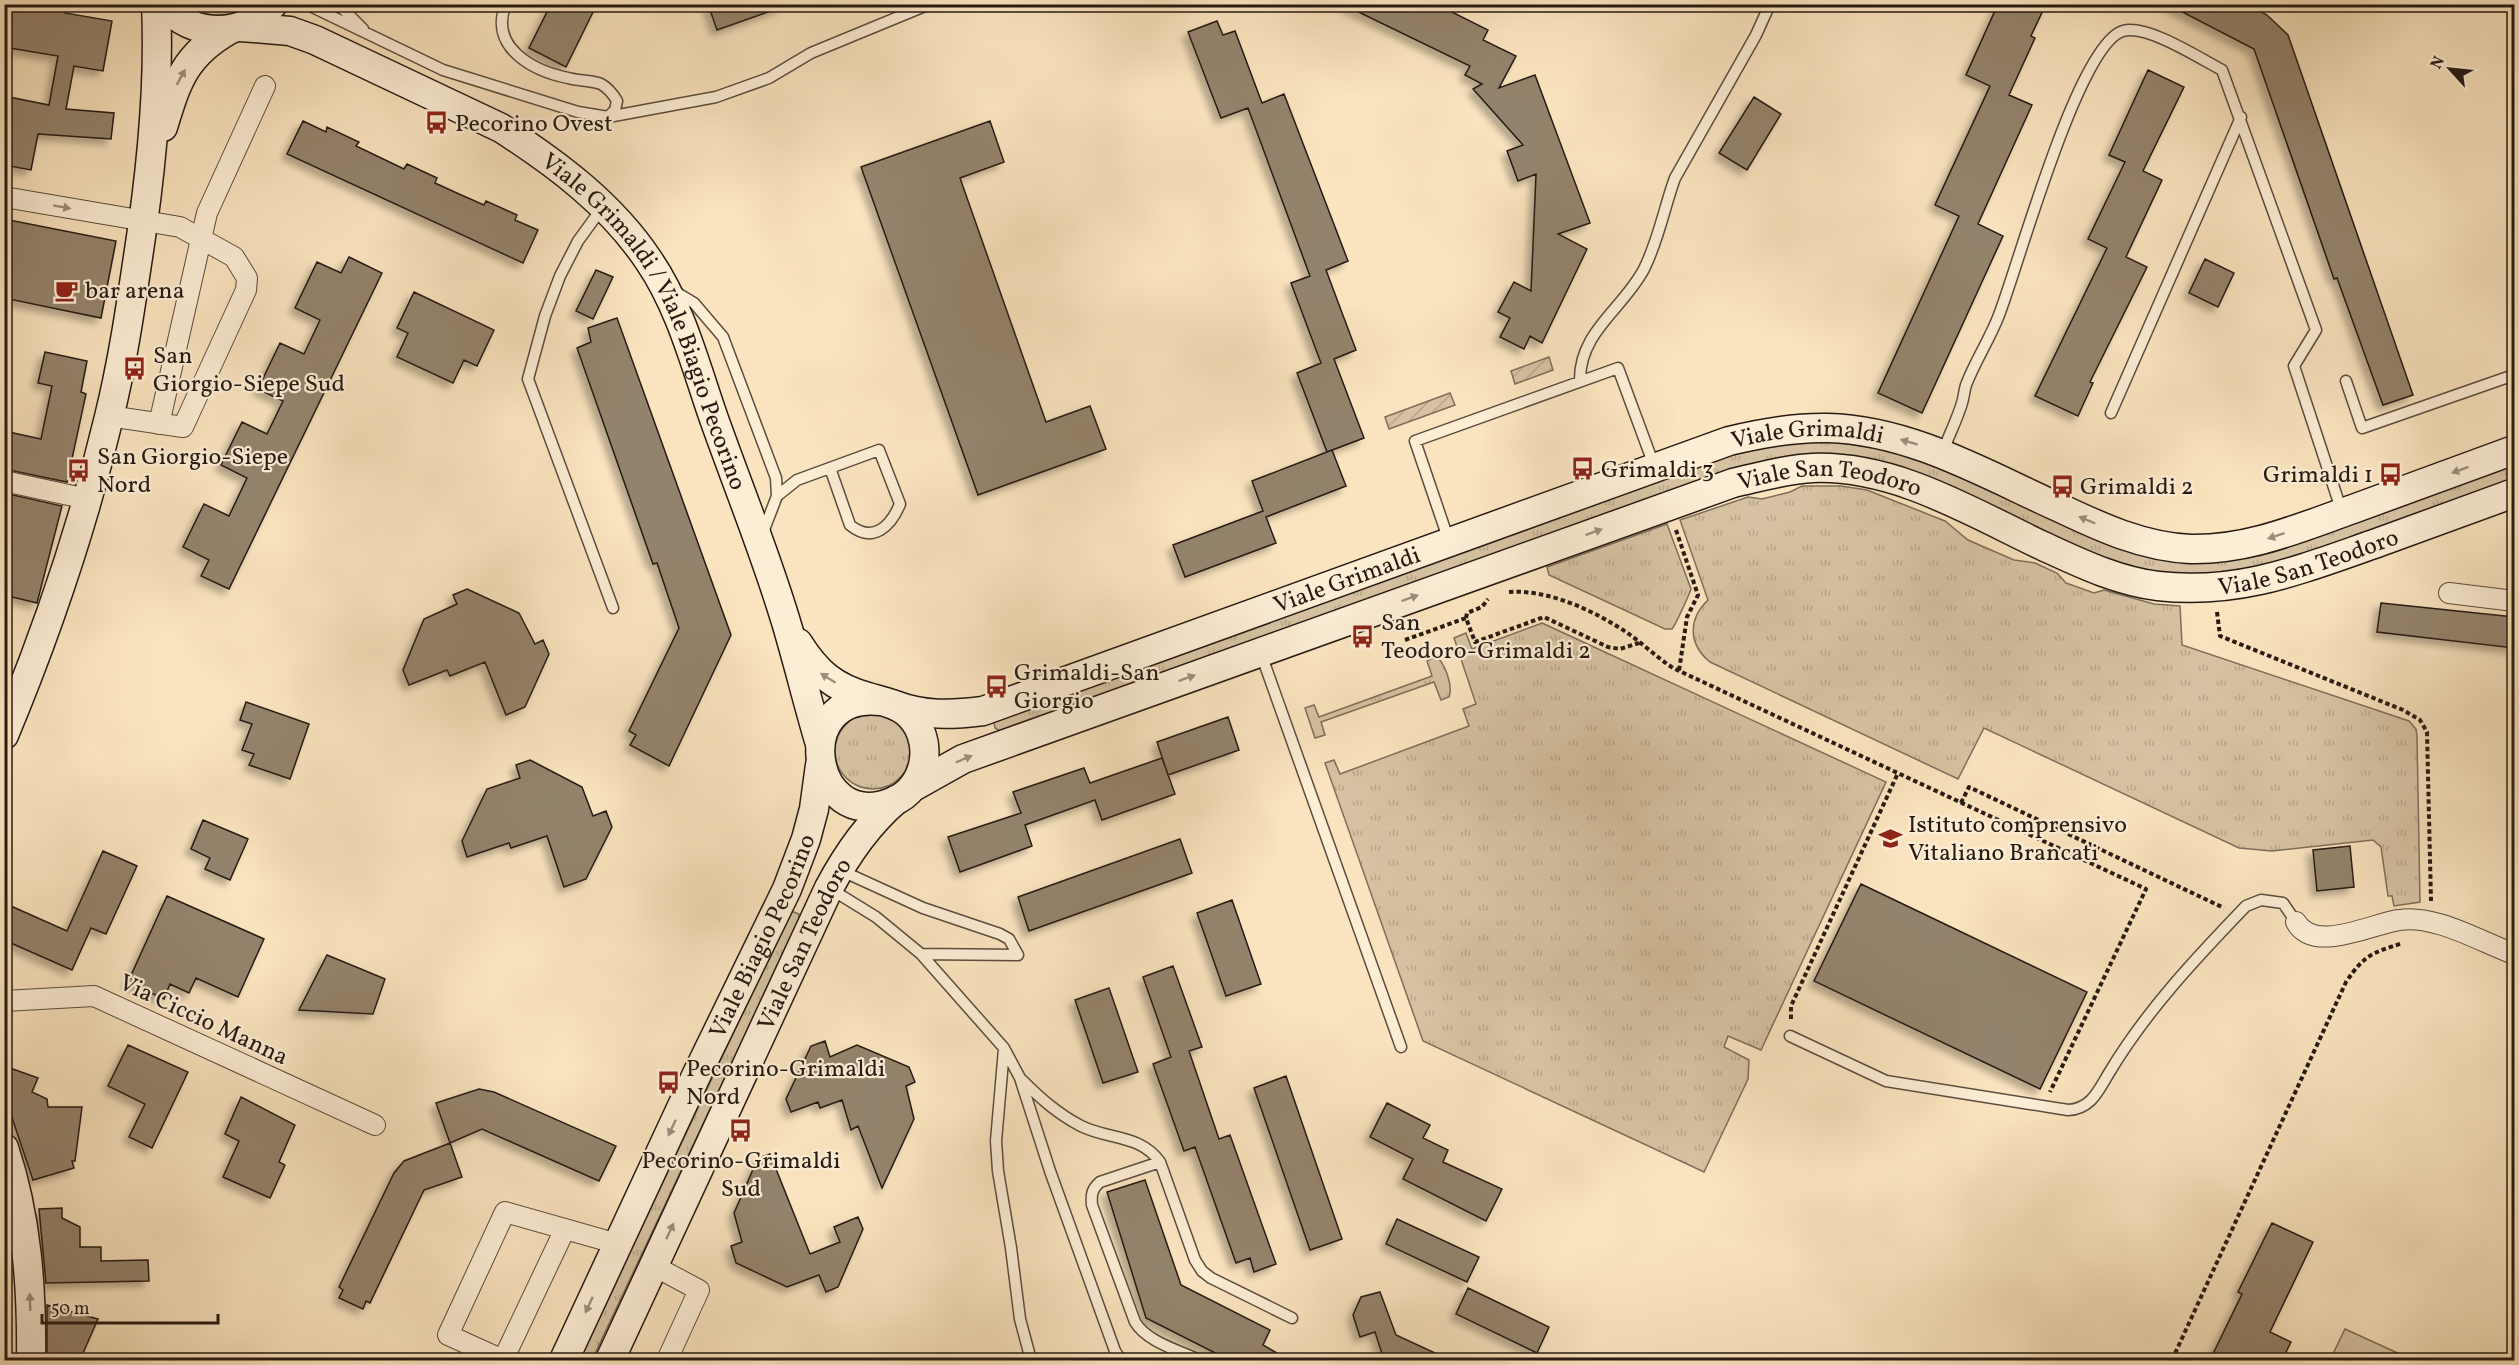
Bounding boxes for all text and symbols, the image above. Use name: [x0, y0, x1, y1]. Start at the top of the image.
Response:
north arrow: [2420, 39, 2480, 99]
text: N: [2426, 53, 2451, 73]
one-way arrow: [176, 69, 186, 86]
place label: Pecorino Ovest: [455, 108, 613, 142]
bus stop icon: Pecorino Ovest: [424, 110, 450, 136]
street label: Viale Grimaldi / Viale Biagio Pecorino: [533, 146, 754, 495]
one-way arrow: [53, 203, 72, 212]
place label: bar arena: [85, 275, 185, 309]
cafe icon: bar arena: [54, 277, 80, 303]
place label: San Giorgio-Siepe Sud: [153, 340, 345, 402]
bus stop icon: San Giorgio-Siepe Sud: [122, 356, 148, 382]
street label: Viale Grimaldi: [1728, 413, 1887, 459]
one-way arrow: [1900, 437, 1918, 446]
place label: San Giorgio-Siepe Nord: [97, 441, 288, 503]
street label: Viale San Teodoro: [1735, 453, 1926, 507]
place label: Grimaldi 3: [1601, 454, 1714, 488]
bus stop icon: Grimaldi 3: [1570, 456, 1596, 482]
bus stop icon: San Giorgio-Siepe Nord: [66, 457, 92, 483]
place label: Grimaldi 1: [2263, 459, 2373, 493]
bus stop icon: Grimaldi 1: [2378, 461, 2404, 487]
one-way arrow: [2450, 465, 2468, 475]
place label: Grimaldi 2: [2080, 471, 2194, 505]
bus stop icon: Grimaldi 2: [2049, 473, 2075, 499]
one-way arrow: [2079, 516, 2096, 525]
street label: Viale San Teodoro: [2216, 521, 2404, 606]
one-way arrow: [1585, 527, 1603, 537]
one-way arrow: [2267, 532, 2285, 542]
street label: Viale Grimaldi: [1269, 539, 1426, 623]
one-way arrow: [1401, 592, 1419, 602]
place label: San Teodoro-Grimaldi 2: [1381, 607, 1591, 669]
bus stop icon: San Teodoro-Grimaldi 2: [1350, 623, 1376, 649]
place label: Grimaldi-San Giorgio: [1014, 657, 1160, 719]
one-way arrow: [820, 672, 836, 684]
one-way arrow: [1178, 672, 1196, 682]
bus stop icon: Grimaldi-San Giorgio: [983, 673, 1009, 699]
one-way arrow: [956, 754, 974, 764]
place label: Istituto comprensivo Vitaliano Brancati: [1908, 809, 2127, 871]
school or university icon: Istituto comprensivo Vitaliano Brancati: [1877, 825, 1903, 851]
street label: Viale Biagio Pecorino: [702, 830, 825, 1045]
street label: Viale San Teodoro: [750, 852, 861, 1037]
street label: Via Ciccio Manna: [113, 967, 293, 1075]
place label: Pecorino-Grimaldi Nord: [686, 1053, 885, 1115]
bus stop icon: Pecorino-Grimaldi Nord: [655, 1069, 681, 1095]
bus stop icon: Pecorino-Grimaldi Sud: [728, 1117, 754, 1143]
one-way arrow: [667, 1120, 676, 1137]
place label: Pecorino-Grimaldi Sud: [641, 1145, 841, 1207]
one-way arrow: [665, 1223, 674, 1240]
scale bar: [42, 1287, 218, 1325]
one-way arrow: [26, 1293, 35, 1312]
text: 50 m: [51, 1297, 90, 1322]
one-way arrow: [585, 1297, 594, 1314]

